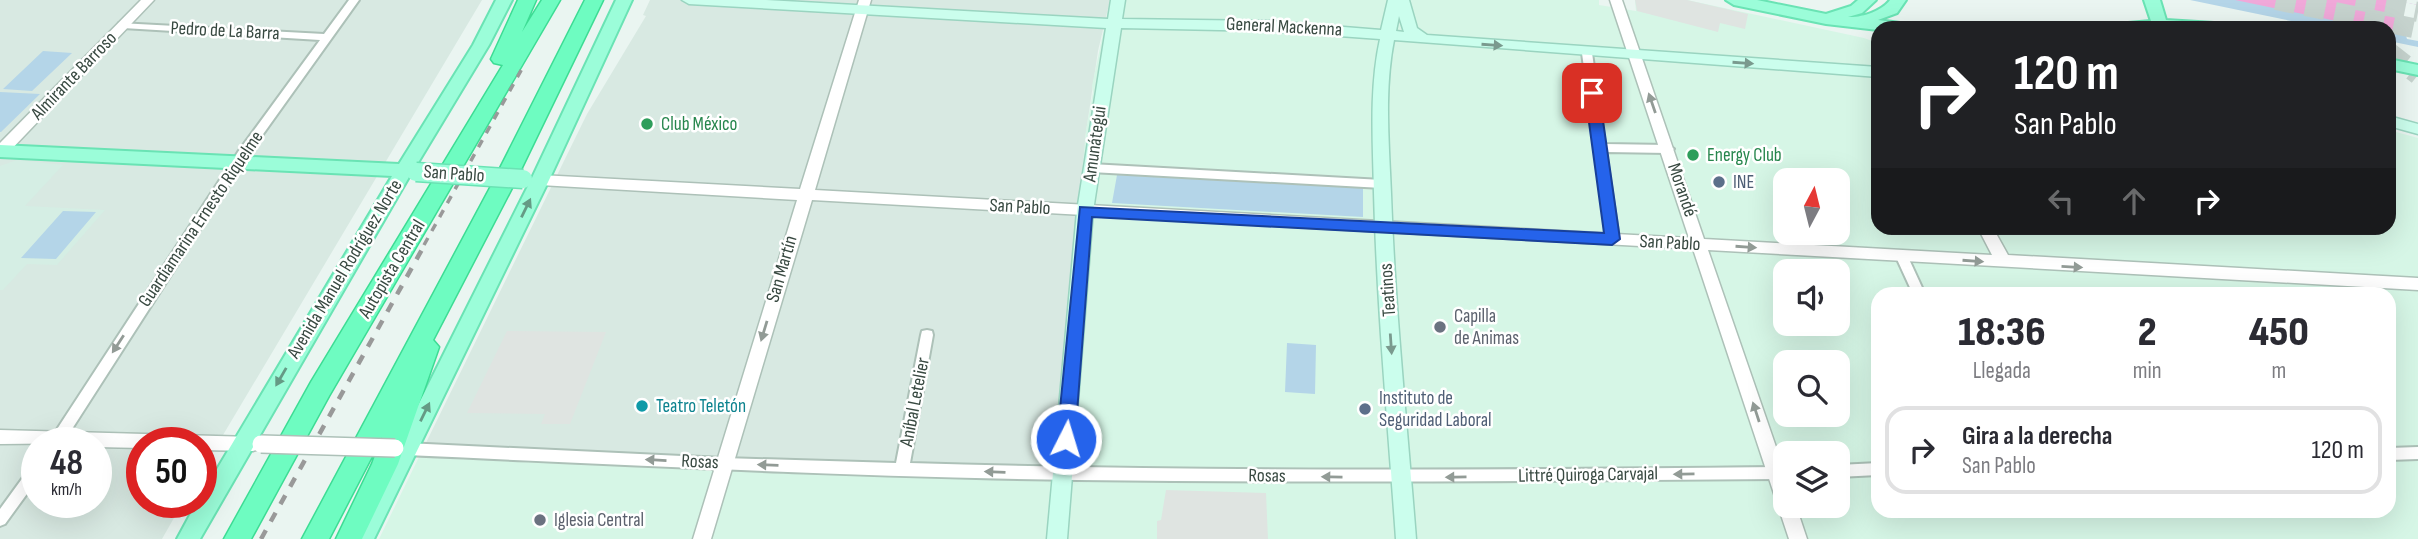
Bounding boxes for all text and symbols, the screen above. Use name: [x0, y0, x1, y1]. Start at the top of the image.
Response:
street label: General Mackenna: [1225, 12, 1343, 42]
street label: Pedro de La Barra: [170, 17, 280, 45]
street label: Almirante Barroso: [26, 27, 122, 126]
one-way arrow: [1481, 40, 1503, 51]
text: 120 m: [2014, 45, 2119, 104]
icon: right: [1899, 49, 1990, 140]
one-way arrow: [1733, 58, 1755, 69]
pin: [1562, 63, 1622, 123]
icon: arrive: [1573, 74, 1611, 112]
one-way arrow: [1646, 92, 1657, 113]
street label: Amunátegui: [1078, 105, 1112, 184]
text: San Pablo: [2014, 105, 2117, 144]
place label: Club México: [661, 113, 737, 136]
marker: Club México: [639, 116, 655, 132]
street label: Guardiamarina Ernesto Riquelme: [134, 127, 268, 311]
place label: Energy Club: [1707, 144, 1782, 167]
marker: Energy Club: [1685, 147, 1701, 163]
street label: San Pablo: [423, 160, 485, 188]
street label: Morandé: [1662, 160, 1702, 220]
north arrow: [1773, 168, 1850, 245]
map controls: [1773, 168, 1850, 518]
place label: INE: [1733, 171, 1754, 194]
marker: INE: [1711, 174, 1727, 190]
street label: Avenida Manuel Rodríguez Norte: [282, 175, 407, 363]
icon: left: [2042, 182, 2080, 220]
icon: ahead: [2115, 182, 2153, 220]
icon: right: [2188, 182, 2226, 220]
street label: San Pablo: [989, 194, 1051, 220]
one-way arrow: [521, 198, 532, 218]
street label: Autopista Central: [353, 216, 430, 323]
street label: San Pablo: [1639, 230, 1701, 256]
street label: San Martín: [762, 233, 802, 305]
one-way arrow: [1735, 242, 1757, 253]
one-way arrow: [1962, 256, 1984, 267]
button: sound: [1773, 259, 1850, 336]
one-way arrow: [2061, 261, 2083, 272]
street label: Teatinos: [1375, 262, 1401, 318]
place label: Capilla de Animas: [1454, 305, 1519, 350]
text: 18:36: [1958, 307, 2046, 358]
text: 2: [2138, 307, 2157, 358]
text: 450: [2249, 307, 2309, 358]
marker: Capilla de Animas: [1432, 319, 1448, 335]
one-way arrow: [758, 321, 768, 342]
one-way arrow: [1386, 333, 1397, 355]
one-way arrow: [112, 334, 125, 354]
button: search: [1773, 350, 1850, 427]
street label: Aníbal Letelier: [895, 355, 935, 449]
text: Llegada: [1973, 357, 2031, 385]
text: min: [2133, 357, 2162, 385]
text: m: [2271, 357, 2286, 385]
one-way arrow: [275, 368, 287, 387]
place label: Instituto de Seguridad Laboral: [1379, 387, 1492, 432]
place label: Teatro Teletón: [656, 395, 746, 418]
marker: Teatro Teletón: [634, 398, 650, 414]
marker: Instituto de Seguridad Laboral: [1357, 401, 1373, 417]
one-way arrow: [1750, 401, 1761, 422]
one-way arrow: [419, 402, 430, 422]
position arrow: [1029, 402, 1103, 476]
text: Gira a la derecha: [1962, 421, 2112, 452]
speed limit sign: 50: [126, 427, 217, 518]
icon: right: [1903, 431, 1941, 469]
text: 120 m: [2311, 435, 2364, 466]
button: layers: [1773, 441, 1850, 518]
text: 48: [50, 442, 83, 485]
street label: Rosas: [681, 450, 719, 474]
text: San Pablo: [1962, 452, 2036, 480]
one-way arrow: [645, 455, 667, 466]
one-way arrow: [756, 459, 778, 470]
street label: Littré Quiroga Carvajal: [1518, 462, 1658, 488]
street label: Rosas: [1248, 464, 1286, 488]
one-way arrow: [984, 466, 1006, 478]
one-way arrow: [1672, 468, 1694, 480]
one-way arrow: [1320, 471, 1342, 483]
one-way arrow: [1445, 471, 1467, 483]
text: km/h: [51, 479, 82, 500]
place label: Iglesia Central: [554, 509, 644, 532]
marker: Iglesia Central: [532, 512, 548, 528]

